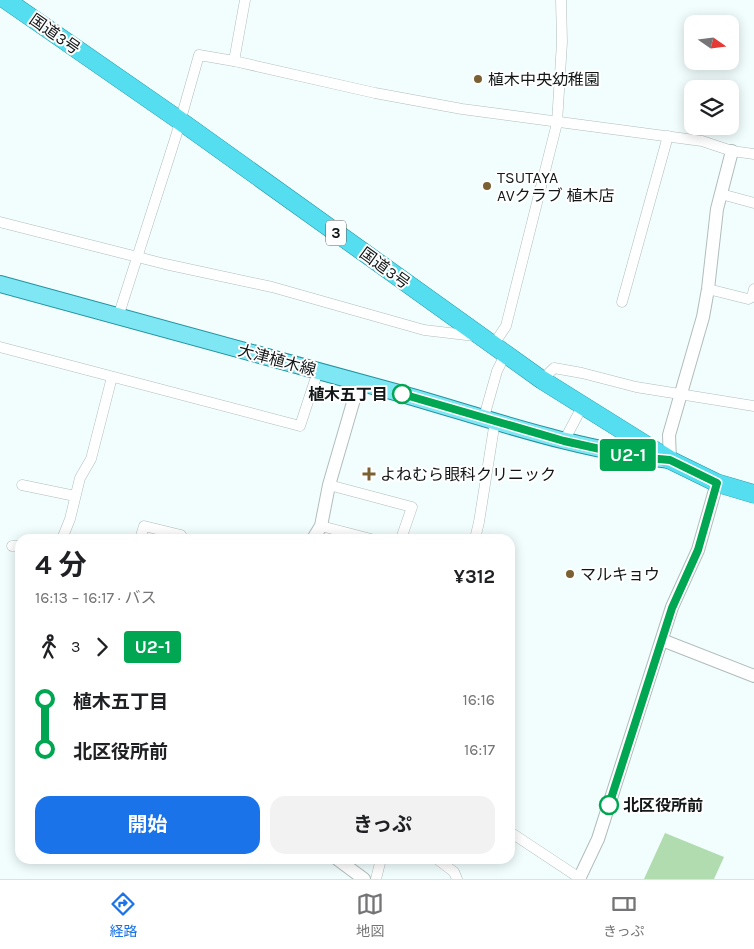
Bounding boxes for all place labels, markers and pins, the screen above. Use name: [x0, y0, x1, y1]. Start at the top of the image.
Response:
place label: 植木中央幼稚園: [488, 70, 600, 89]
marker: 植木中央幼稚園: [472, 73, 484, 85]
place label: TSUTAYA AVクラブ 植木店: [497, 168, 615, 205]
marker: TSUTAYA AVクラブ 植木店: [481, 180, 493, 192]
marker: 植木五丁目: [392, 384, 412, 404]
place label: 植木五丁目: [308, 385, 388, 404]
place label: よねむら眼科クリニック: [380, 465, 556, 484]
marker: よねむら眼科クリニック: [362, 467, 376, 481]
place label: マルキョウ: [580, 565, 660, 584]
marker: マルキョウ: [564, 568, 576, 580]
marker: 北区役所前: [599, 795, 619, 815]
place label: 北区役所前: [623, 796, 703, 815]

